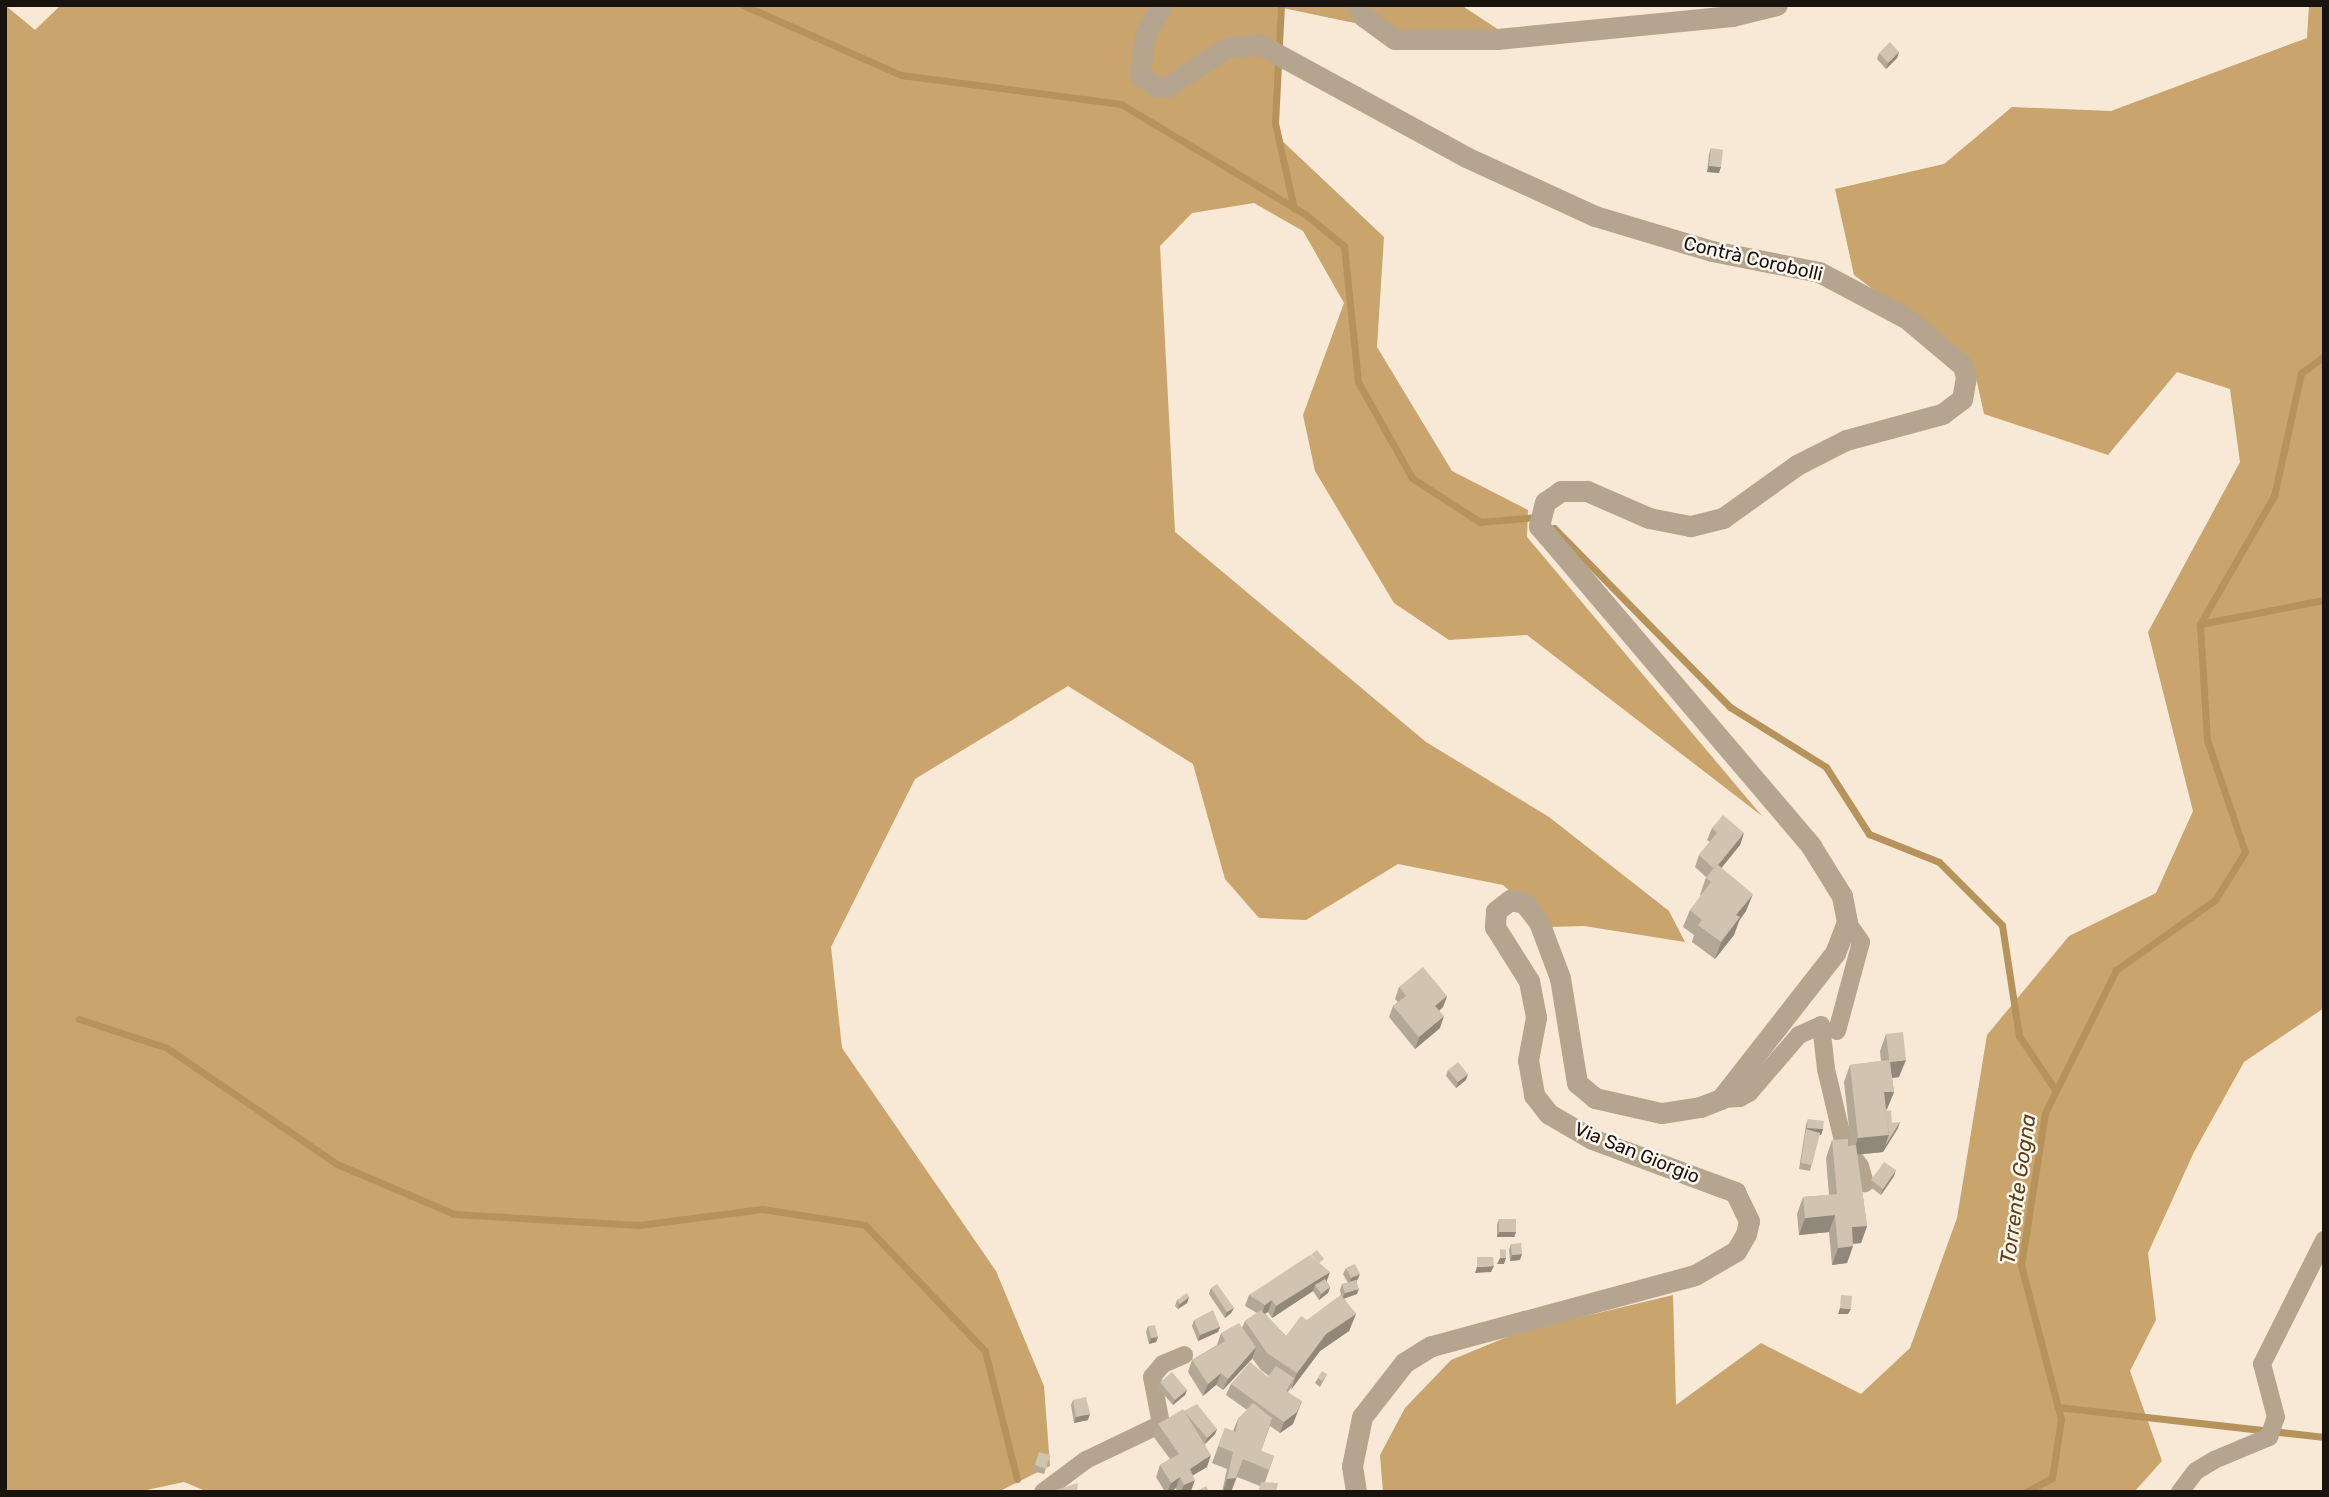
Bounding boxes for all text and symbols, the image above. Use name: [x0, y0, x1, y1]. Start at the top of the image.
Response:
street label: Contrà Corobolli: [1681, 232, 1825, 286]
water label: Torrente Gogna: [1995, 1112, 2041, 1266]
street label: Via San Giorgio: [1571, 1118, 1703, 1188]

